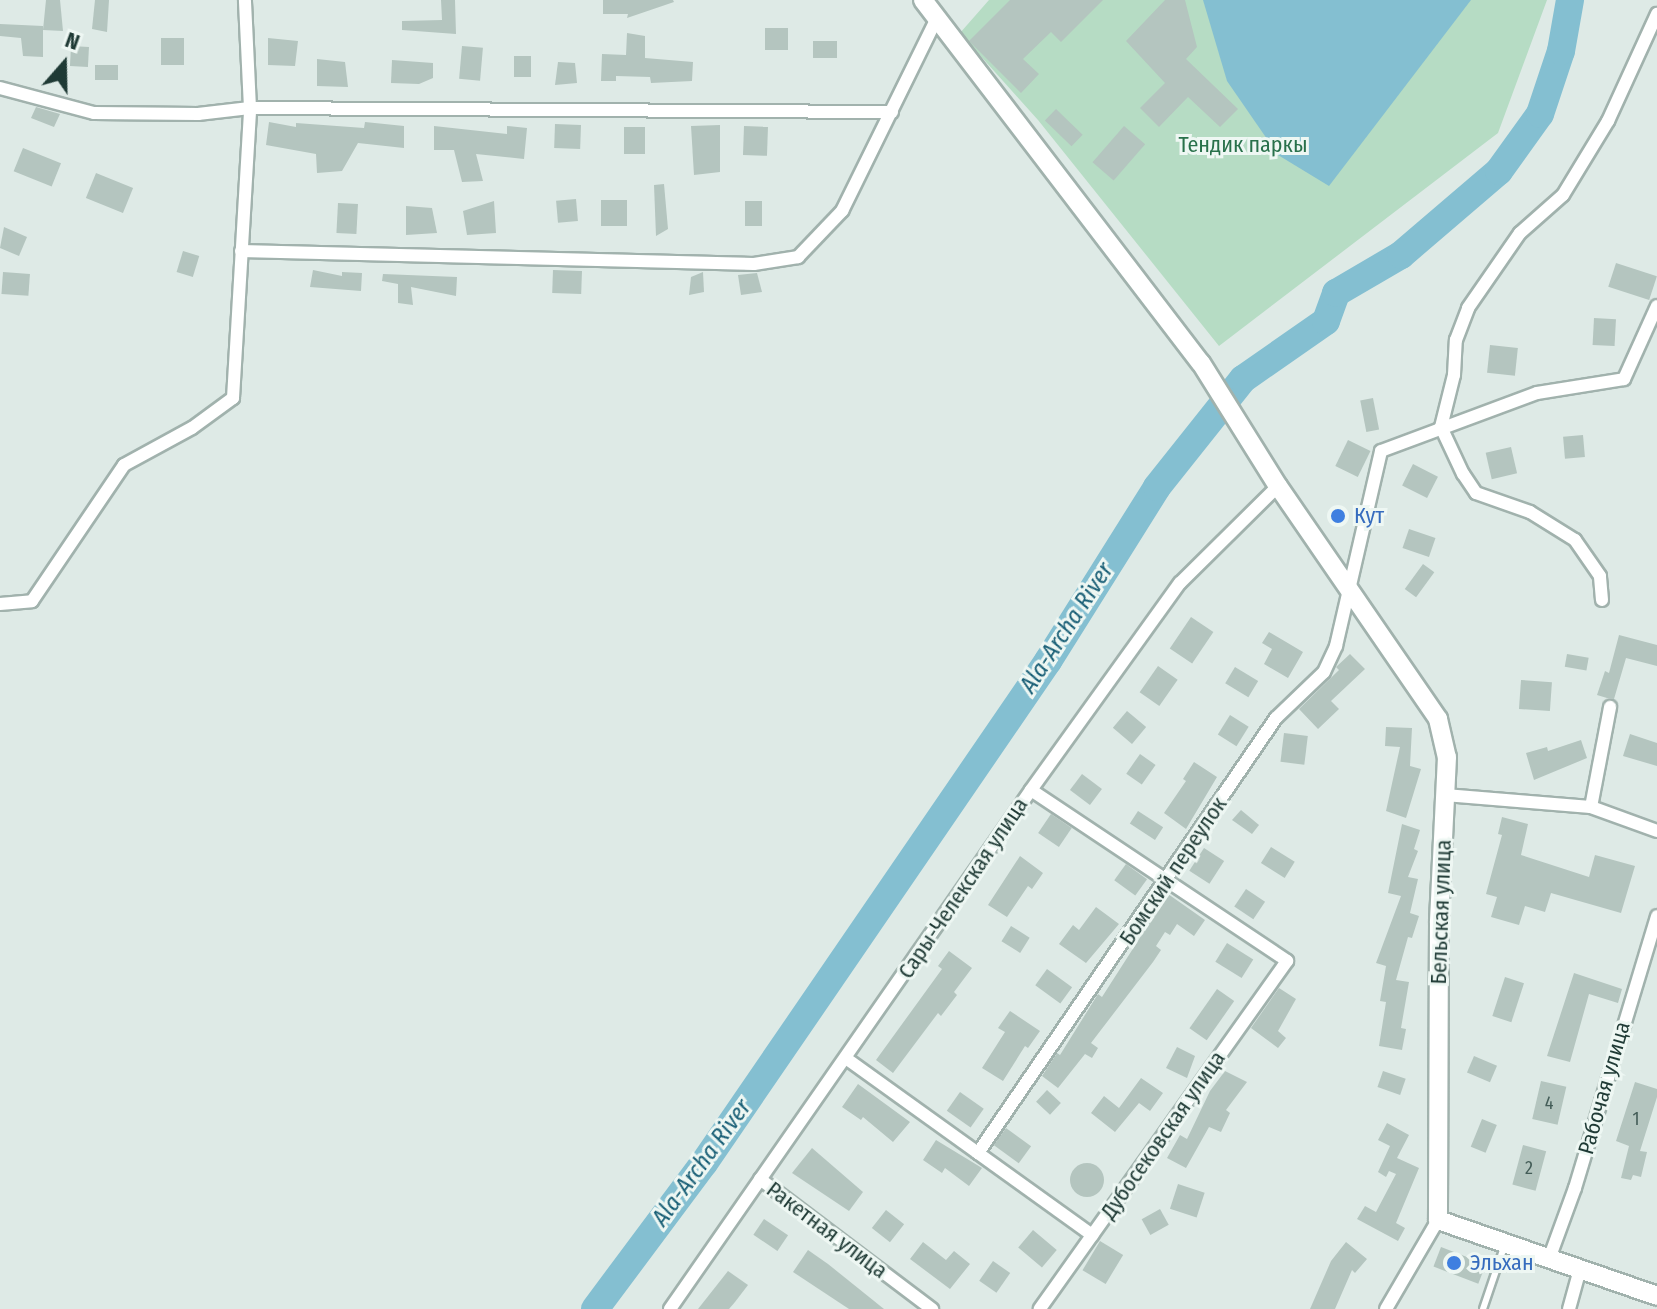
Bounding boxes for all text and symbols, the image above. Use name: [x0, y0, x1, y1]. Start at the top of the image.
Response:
north arrow: [24, 24, 104, 104]
text: N: [62, 26, 83, 56]
park label: Тендик паркы: [1178, 132, 1308, 158]
place label: Кут: [1354, 503, 1384, 529]
marker: Кут: [1329, 507, 1347, 525]
water label: Ala-Archa River: [1014, 557, 1120, 699]
street label: Бомский переулок: [1114, 792, 1232, 950]
street label: Сары-Челекская улица: [893, 793, 1033, 983]
street label: Бельская улица: [1425, 839, 1457, 985]
street label: Рабочая улица: [1572, 1019, 1636, 1157]
street label: Дубосековская улица: [1095, 1046, 1231, 1224]
house number: 4: [1545, 1092, 1553, 1114]
water label: Ala-Archa River: [646, 1094, 758, 1232]
house number: 1: [1632, 1108, 1640, 1130]
house number: 2: [1525, 1157, 1533, 1179]
street label: Ракетная улица: [761, 1176, 893, 1284]
place label: Эльхан: [1470, 1250, 1534, 1276]
marker: Эльхан: [1445, 1254, 1463, 1272]

